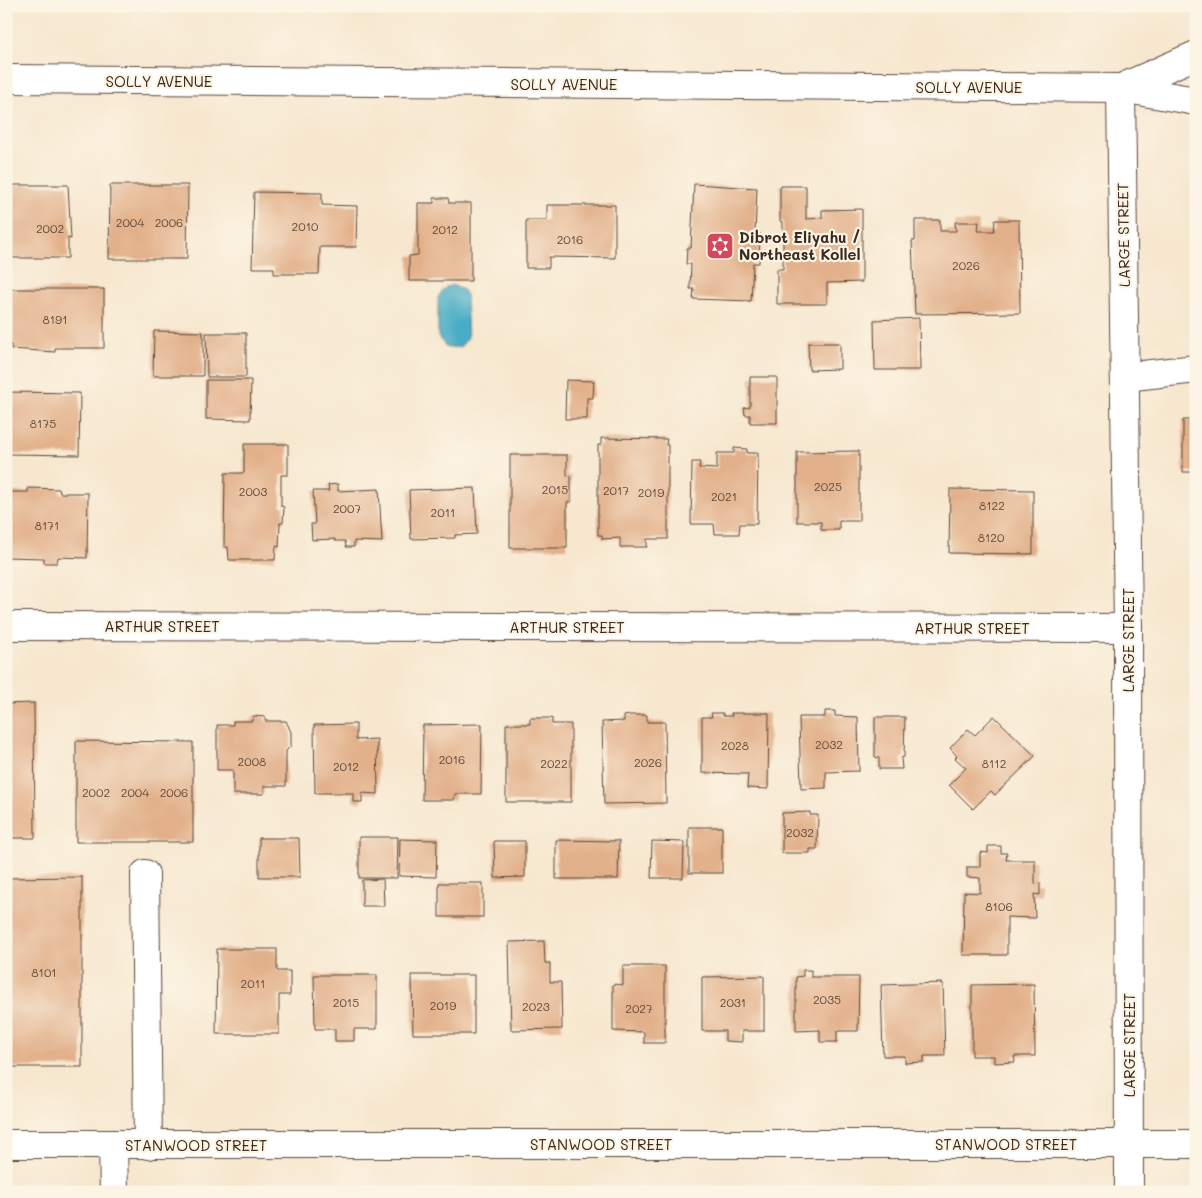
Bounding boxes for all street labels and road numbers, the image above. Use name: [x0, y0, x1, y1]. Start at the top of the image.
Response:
street label: SOLLY AVENUE: [106, 71, 213, 91]
street label: SOLLY AVENUE: [511, 74, 618, 94]
street label: SOLLY AVENUE: [916, 77, 1023, 97]
street label: LARGE STREET: [1112, 183, 1134, 287]
street label: LARGE STREET: [1118, 588, 1138, 692]
street label: ARTHUR STREET: [104, 616, 220, 636]
street label: ARTHUR STREET: [509, 617, 625, 637]
street label: ARTHUR STREET: [914, 618, 1030, 638]
street label: LARGE STREET: [1119, 993, 1139, 1097]
street label: STANWOOD STREET: [530, 1134, 672, 1154]
street label: STANWOOD STREET: [935, 1134, 1077, 1154]
street label: STANWOOD STREET: [125, 1135, 267, 1155]

